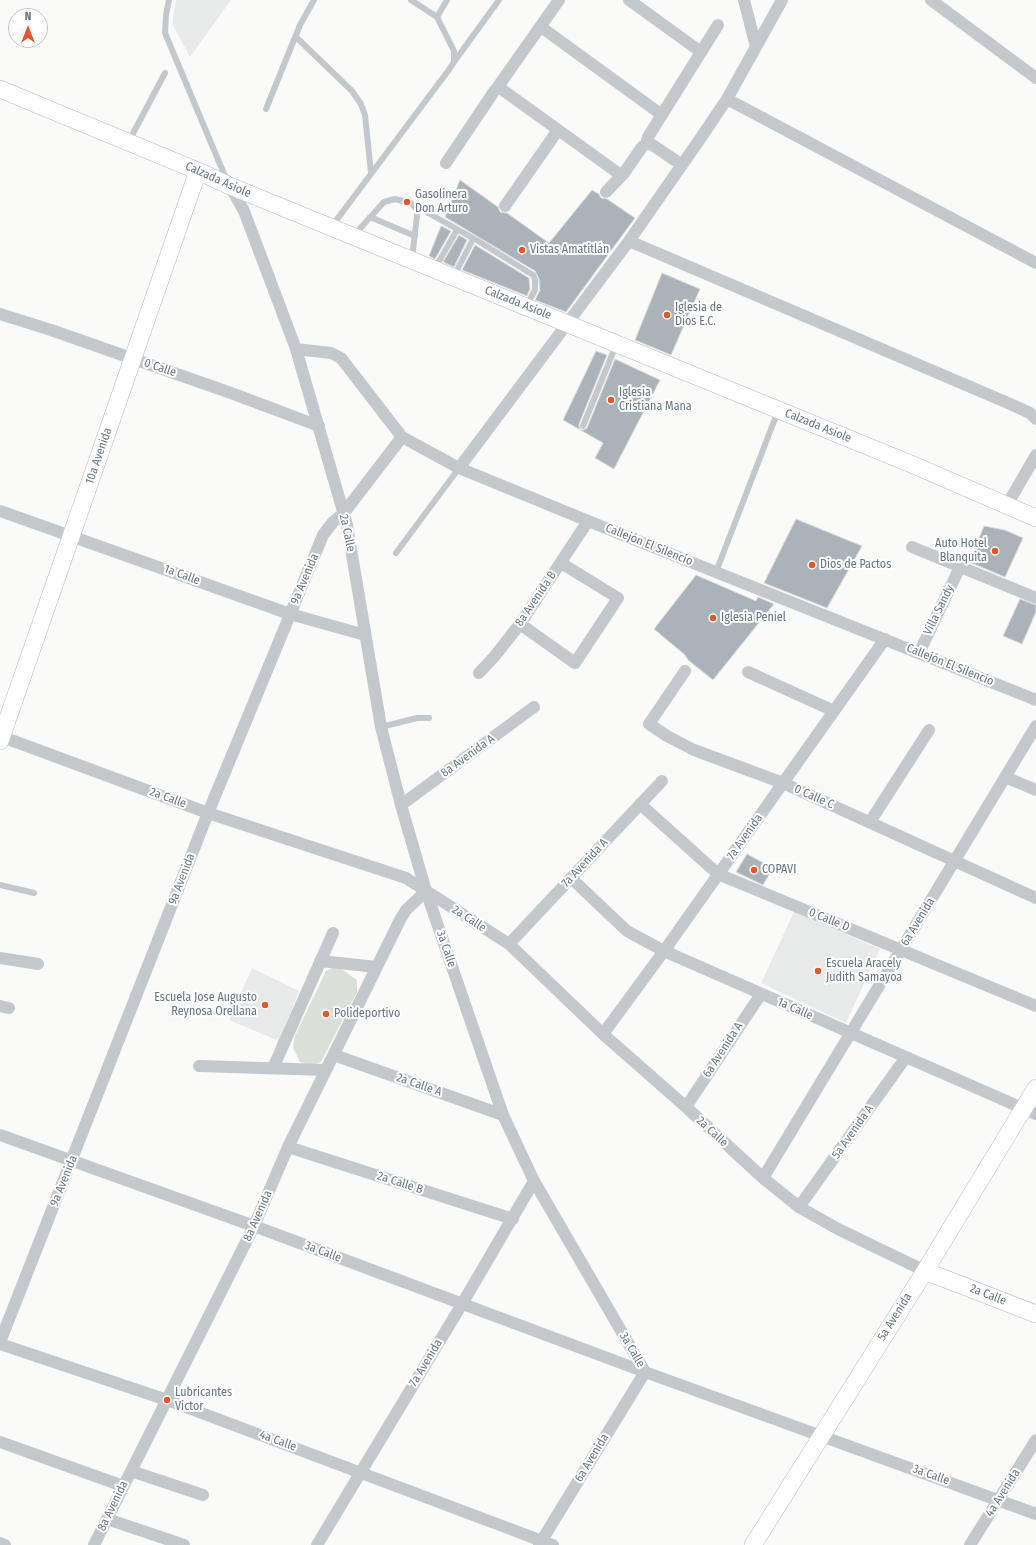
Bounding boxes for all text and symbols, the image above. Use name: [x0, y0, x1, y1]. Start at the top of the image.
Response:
north arrow: [8, 8, 48, 48]
text: N: [25, 10, 31, 23]
street label: Calzada Asiole: [183, 159, 253, 201]
place label: Gasolinera Don Arturo: [415, 188, 468, 216]
marker: Gasolinera Don Arturo: [402, 197, 412, 207]
place label: Vistas Amatitlán: [530, 243, 609, 257]
marker: Vistas Amatitlán: [517, 245, 527, 255]
street label: Calzada Asiole: [483, 283, 553, 323]
place label: Iglesia de Dios E.C.: [675, 301, 722, 329]
marker: Iglesia de Dios E.C.: [662, 310, 672, 320]
street label: 0 Calle: [142, 356, 178, 380]
place label: Iglesia Cristiana Mana: [619, 386, 692, 414]
marker: Iglesia Cristiana Mana: [606, 395, 616, 405]
street label: Calzada Asiole: [783, 406, 853, 446]
street label: 10a Avenida: [83, 426, 115, 486]
street label: 2a Calle: [336, 513, 358, 553]
street label: Callejón El Silencio: [603, 521, 695, 569]
place label: Auto Hotel Blanquita: [935, 537, 987, 565]
marker: Auto Hotel Blanquita: [990, 546, 1000, 556]
street label: 9a Avenida: [288, 552, 322, 606]
place label: Dios de Pactos: [820, 558, 891, 572]
marker: Dios de Pactos: [807, 560, 817, 570]
street label: 1a Calle: [162, 562, 202, 588]
street label: 8a Avenida B: [512, 569, 560, 629]
street label: Villa Sandy: [921, 583, 957, 637]
place label: Iglesia Peniel: [721, 611, 786, 625]
marker: Iglesia Peniel: [708, 613, 718, 623]
street label: Callejón El Silencio: [904, 641, 996, 689]
street label: 8a Avenida A: [438, 732, 498, 780]
street label: 0 Calle C: [792, 782, 836, 812]
street label: 2a Calle: [148, 785, 188, 811]
street label: 7a Avenida: [724, 811, 766, 863]
street label: 7a Avenida A: [559, 836, 611, 890]
street label: 9a Avenida: [166, 851, 198, 907]
place label: COPAVI: [762, 863, 796, 877]
marker: COPAVI: [749, 865, 759, 875]
street label: 6a Avenida: [898, 895, 938, 949]
street label: 2a Calle: [449, 903, 489, 935]
street label: 0 Calle D: [806, 905, 852, 935]
street label: 3a Calle: [433, 929, 459, 969]
place label: Escuela Aracely Judith Samayoa: [826, 957, 902, 985]
marker: Escuela Aracely Judith Samayoa: [813, 966, 823, 976]
place label: Escuela Jose Augusto Reynosa Orellana: [154, 991, 257, 1019]
street label: 1a Calle: [775, 995, 815, 1023]
marker: Escuela Jose Augusto Reynosa Orellana: [260, 1000, 270, 1010]
place label: Polideportivo: [334, 1007, 400, 1021]
marker: Polideportivo: [321, 1009, 331, 1019]
street label: 6a Avenida A: [700, 1020, 746, 1080]
street label: 2a Calle A: [394, 1071, 444, 1099]
street label: 5a Avenida A: [829, 1102, 877, 1162]
street label: 2a Calle: [693, 1114, 731, 1150]
street label: 9a Avenida: [47, 1153, 81, 1209]
street label: 2a Calle B: [375, 1169, 425, 1197]
street label: 8a Avenida: [240, 1188, 276, 1244]
street label: 3a Calle: [303, 1238, 343, 1266]
street label: 2a Calle: [968, 1281, 1008, 1309]
street label: 5a Avenida: [875, 1291, 915, 1343]
street label: 3a Calle: [616, 1330, 648, 1370]
street label: 7a Avenida: [406, 1337, 446, 1389]
place label: Lubricantes Victor: [175, 1386, 232, 1414]
marker: Lubricantes Victor: [162, 1395, 172, 1405]
street label: 4a Calle: [257, 1428, 299, 1454]
street label: 6a Avenida: [572, 1431, 612, 1485]
street label: 3a Calle: [911, 1462, 951, 1488]
street label: 4a Avenida: [983, 1466, 1023, 1520]
street label: 8a Avenida: [95, 1479, 131, 1533]

